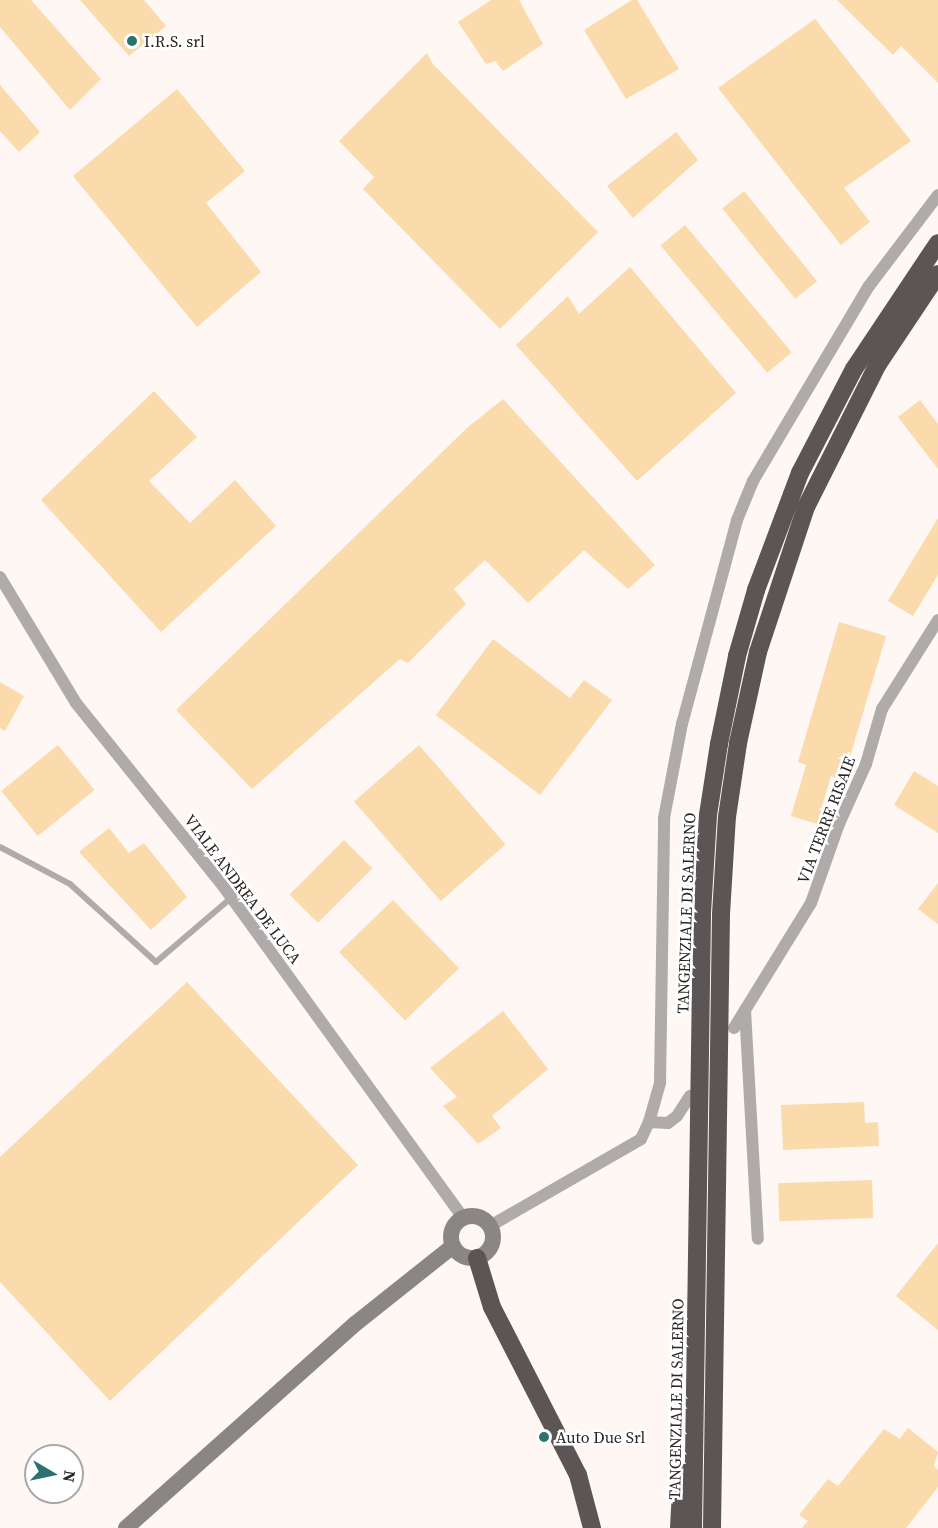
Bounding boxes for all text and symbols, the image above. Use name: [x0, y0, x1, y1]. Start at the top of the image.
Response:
place label: I.R.S. srl: [144, 31, 205, 51]
marker: I.R.S. srl: [125, 34, 139, 48]
street label: VIA TERRE RISAIE: [793, 754, 859, 886]
street label: VIALE ANDREA DE LUCA: [181, 811, 305, 967]
street label: TANGENZIALE DI SALERNO: [673, 812, 699, 1014]
street label: TANGENZIALE DI SALERNO: [665, 1298, 687, 1500]
place label: Auto Due Srl: [556, 1427, 645, 1447]
marker: Auto Due Srl: [537, 1430, 551, 1444]
north arrow: [24, 1444, 84, 1504]
text: N: [58, 1469, 82, 1484]

